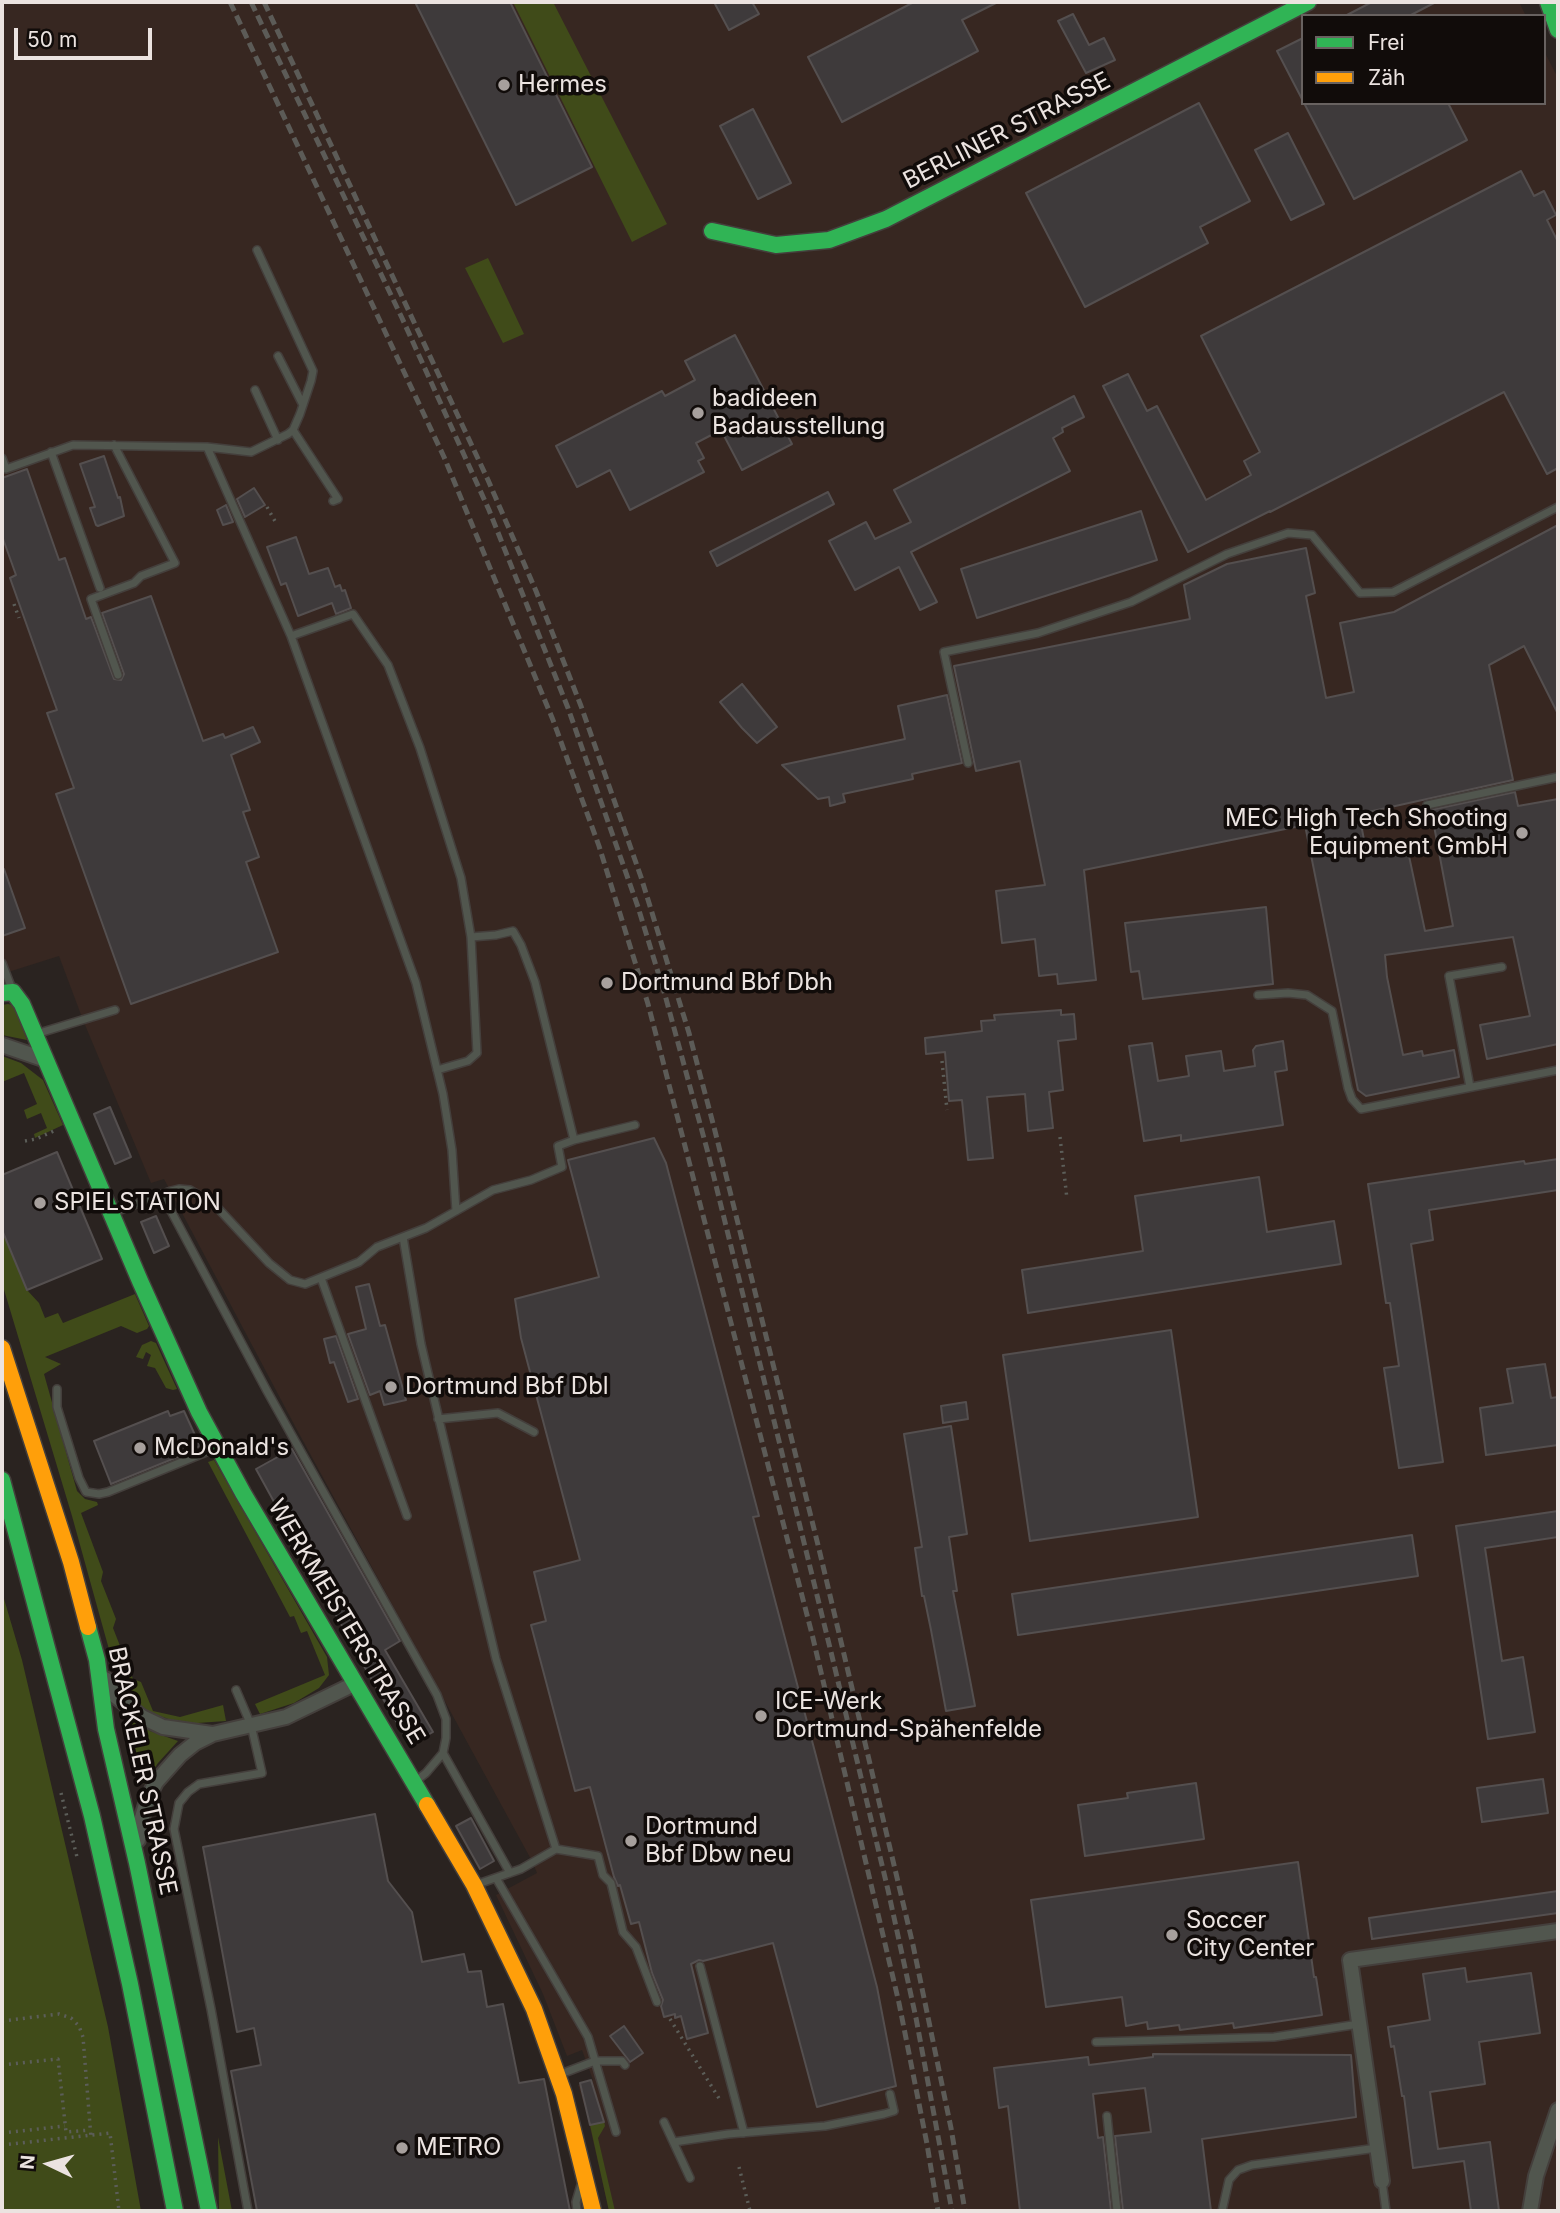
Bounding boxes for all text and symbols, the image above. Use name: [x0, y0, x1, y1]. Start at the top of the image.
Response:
scale bar: [18, 14, 156, 58]
legend: [1301, 14, 1546, 105]
text: 50 m: [27, 27, 77, 52]
text: Frei: [1368, 30, 1405, 55]
text: Zäh: [1368, 65, 1405, 90]
street label: BERLINER STRASSE: [899, 66, 1115, 196]
place label: Hermes: [518, 71, 607, 99]
marker: Hermes: [496, 77, 512, 93]
place label: badideen Badausstellung: [712, 385, 885, 441]
marker: badideen Badausstellung: [690, 405, 706, 421]
place label: MEC High Tech Shooting Equipment GmbH: [1225, 805, 1508, 861]
marker: MEC High Tech Shooting Equipment GmbH: [1514, 825, 1530, 841]
place label: Dortmund Bbf Dbh: [621, 969, 833, 997]
marker: Dortmund Bbf Dbh: [599, 975, 615, 991]
place label: SPIELSTATION: [54, 1189, 221, 1217]
marker: SPIELSTATION: [32, 1195, 48, 1211]
place label: Dortmund Bbf Dbl: [405, 1373, 609, 1401]
marker: Dortmund Bbf Dbl: [383, 1379, 399, 1395]
place label: McDonald's: [154, 1434, 289, 1462]
marker: McDonald's: [132, 1440, 148, 1456]
street label: WERKMEISTERSTRASSE: [261, 1494, 431, 1750]
street label: BRACKELER STRASSE: [102, 1644, 182, 1898]
place label: ICE-Werk Dortmund-Spähenfelde: [775, 1688, 1042, 1744]
marker: ICE-Werk Dortmund-Spähenfelde: [753, 1708, 769, 1724]
place label: Dortmund Bbf Dbw neu: [645, 1813, 791, 1869]
marker: Dortmund Bbf Dbw neu: [623, 1833, 639, 1849]
place label: Soccer City Center: [1186, 1907, 1314, 1963]
marker: Soccer City Center: [1164, 1927, 1180, 1943]
north arrow: [14, 2129, 84, 2199]
place label: METRO: [416, 2134, 501, 2162]
marker: METRO: [394, 2140, 410, 2156]
text: N: [15, 2154, 40, 2170]

